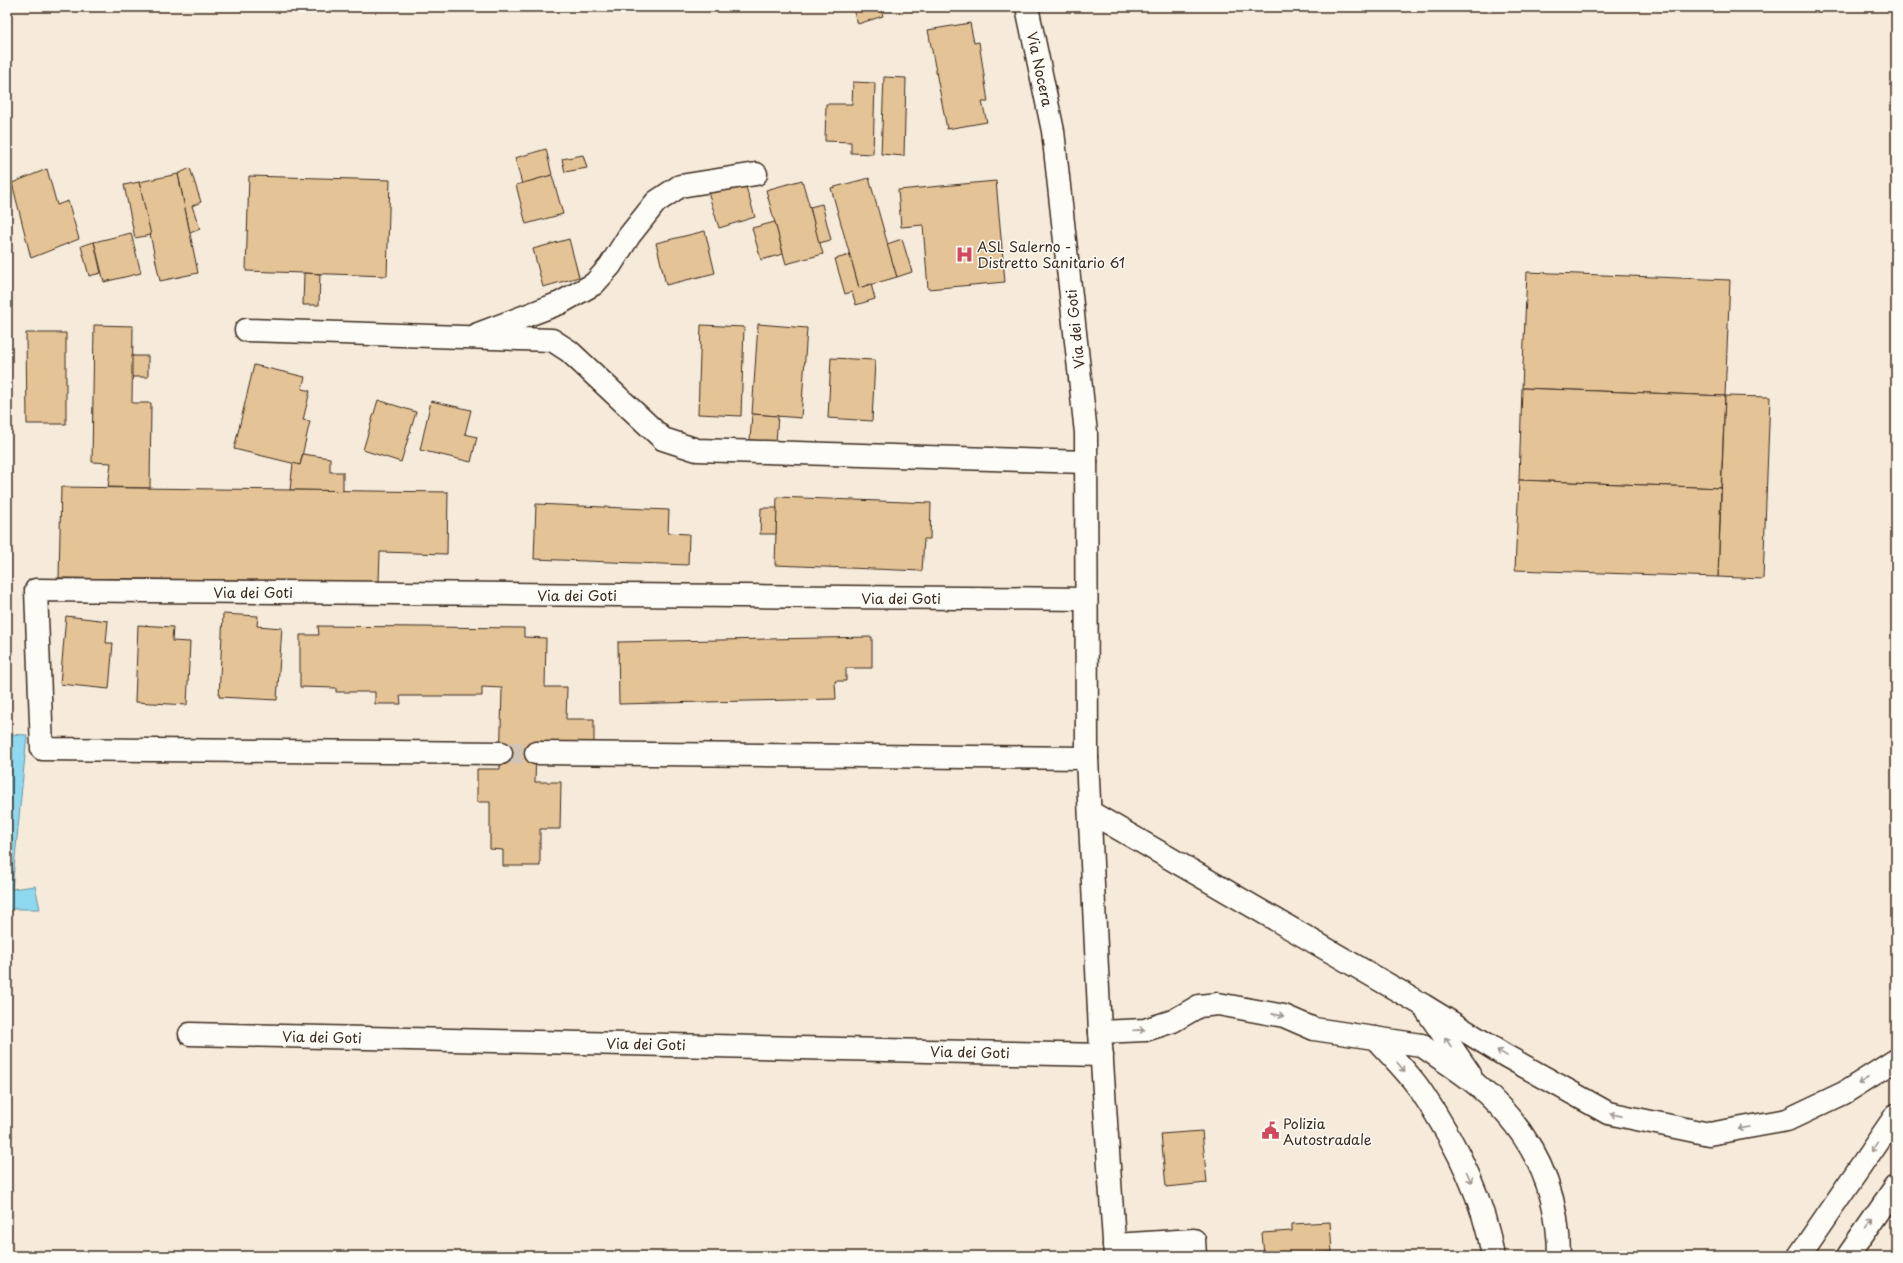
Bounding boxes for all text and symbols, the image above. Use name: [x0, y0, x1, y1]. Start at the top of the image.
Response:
street label: Via Nocera: [1022, 30, 1058, 109]
place label: ASL Salerno - Distretto Sanitario 61: [977, 236, 1125, 273]
hospital icon: ASL Salerno - Distretto Sanitario 61: [954, 244, 974, 264]
street label: Via dei Goti: [1060, 288, 1090, 370]
street label: Via dei Goti: [213, 582, 293, 603]
street label: Via dei Goti: [537, 585, 617, 606]
street label: Via dei Goti: [861, 588, 941, 609]
one-way arrow: [1271, 1011, 1284, 1019]
street label: Via dei Goti: [282, 1026, 362, 1048]
one-way arrow: [1132, 1027, 1145, 1034]
street label: Via dei Goti: [606, 1033, 686, 1055]
one-way arrow: [1444, 1037, 1453, 1048]
street label: Via dei Goti: [930, 1041, 1010, 1063]
one-way arrow: [1496, 1049, 1508, 1057]
one-way arrow: [1396, 1062, 1405, 1073]
one-way arrow: [1858, 1077, 1869, 1085]
one-way arrow: [1610, 1111, 1623, 1119]
place label: Polizia Autostradale: [1283, 1113, 1372, 1150]
public building icon: Polizia Autostradale: [1260, 1121, 1280, 1141]
one-way arrow: [1738, 1124, 1751, 1132]
one-way arrow: [1870, 1142, 1878, 1153]
one-way arrow: [1466, 1171, 1473, 1183]
one-way arrow: [1866, 1219, 1875, 1230]

